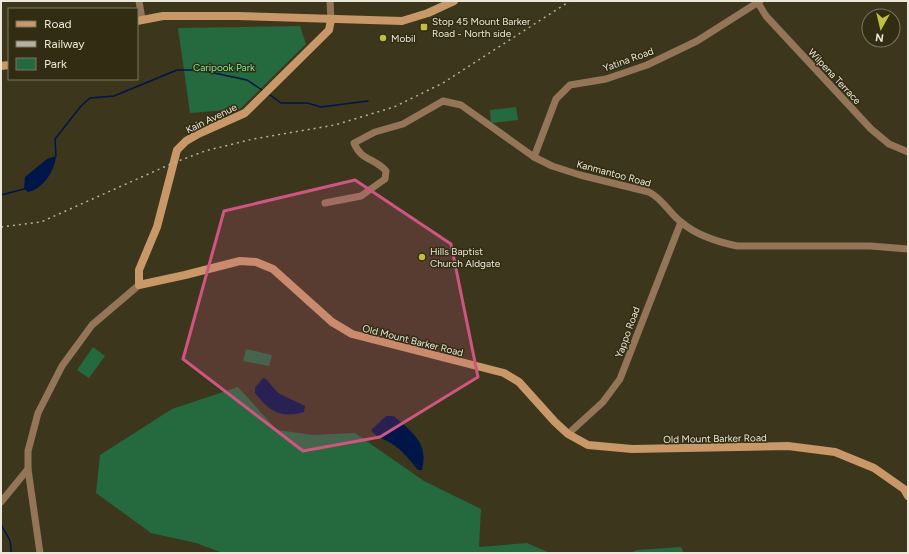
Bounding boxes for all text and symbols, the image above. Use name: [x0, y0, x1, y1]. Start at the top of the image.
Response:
legend: [8, 8, 138, 80]
north arrow: [861, 8, 901, 48]
place label: Stop 45 Mount Barker Road - North side: [432, 15, 531, 40]
text: Road: [44, 17, 72, 31]
marker: Stop 45 Mount Barker Road - North side: [419, 22, 429, 32]
text: N: [875, 30, 885, 44]
place label: Mobil: [391, 32, 416, 45]
marker: Mobil: [378, 33, 388, 43]
text: Railway: [44, 37, 85, 51]
street label: Yatina Road: [601, 44, 655, 75]
street label: Wilpena Terrace: [805, 46, 864, 107]
text: Park: [44, 57, 67, 71]
park label: Caripook Park: [193, 61, 255, 74]
street label: Kain Avenue: [184, 100, 239, 136]
street label: Kanmantoo Road: [575, 157, 653, 190]
place label: Hills Baptist Church Aldgate: [430, 245, 501, 270]
marker: Hills Baptist Church Aldgate: [417, 252, 427, 262]
street label: Yappo Road: [612, 305, 643, 360]
street label: Old Mount Barker Road: [361, 322, 465, 359]
street label: Old Mount Barker Road: [663, 431, 767, 446]

